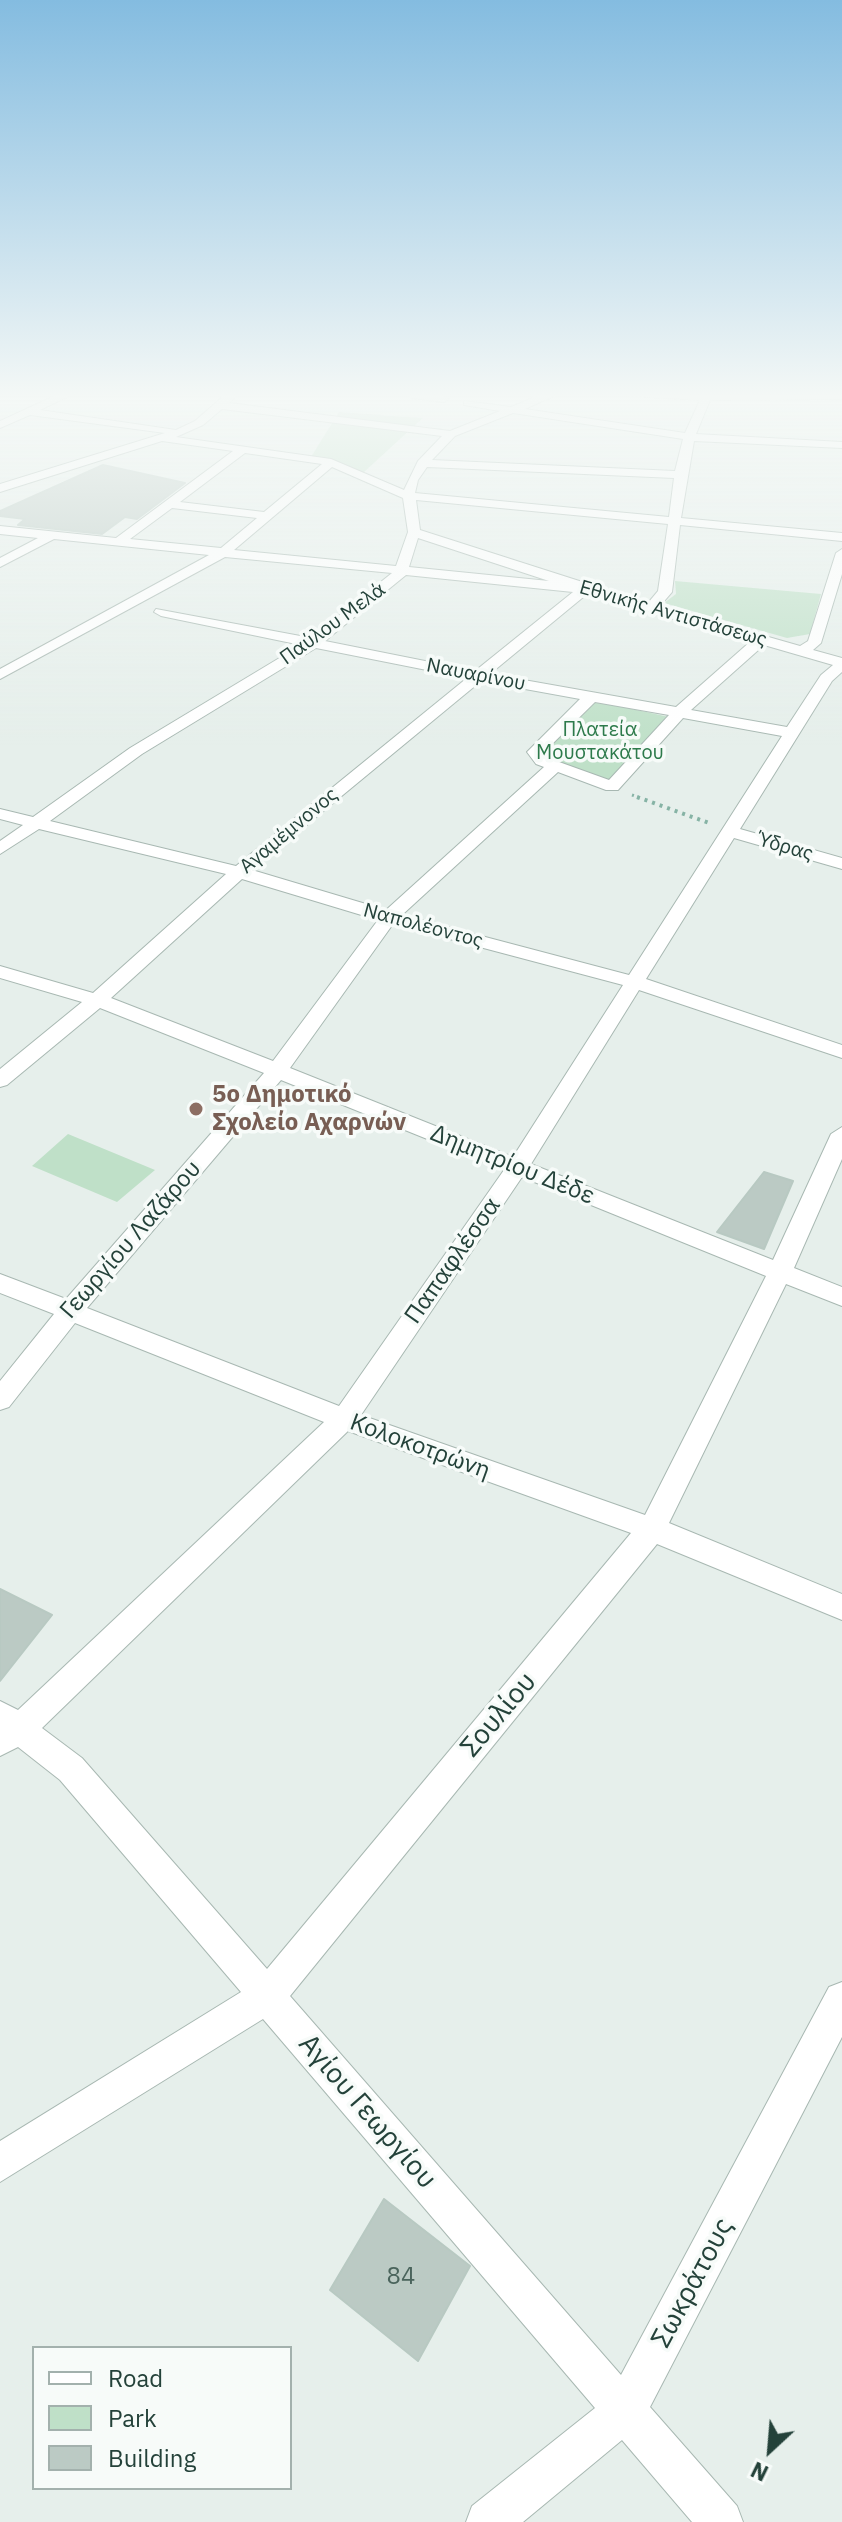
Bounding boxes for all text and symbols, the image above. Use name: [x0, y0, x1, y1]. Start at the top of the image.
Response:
street label: Εθνικής Αντιστάσεως: [577, 576, 769, 652]
street label: Παύλου Μελά: [276, 578, 390, 670]
street label: Ναυαρίνου: [424, 654, 528, 696]
park label: Πλατεία Μουστακάτου: [536, 718, 664, 765]
street label: Αγαμέμνονος: [235, 783, 343, 879]
street label: Ύδρας: [754, 828, 816, 866]
street label: Ναπολέοντος: [361, 899, 485, 953]
place label: 5ο Δημοτικό Σχολείο Αχαρνών: [212, 1081, 406, 1137]
marker: 5ο Δημοτικό Σχολείο Αχαρνών: [187, 1100, 205, 1118]
street label: Δημητρίου Δέδε: [426, 1119, 598, 1211]
street label: Γεωργίου Λαζάρου: [55, 1155, 207, 1325]
street label: Παπαφλέσσα: [399, 1192, 507, 1330]
street label: Κολοκοτρώνη: [346, 1408, 494, 1486]
street label: Σουλίου: [454, 1666, 544, 1764]
street label: Αγίου Γεωργίου: [291, 2028, 443, 2196]
street label: Σωκράτους: [645, 2213, 741, 2353]
house number: 84: [387, 2263, 415, 2291]
legend: [32, 2346, 292, 2490]
text: Road: [108, 2362, 163, 2394]
text: Park: [108, 2402, 157, 2434]
north arrow: [730, 2410, 810, 2490]
text: Building: [108, 2442, 196, 2474]
text: N: [746, 2455, 773, 2489]

